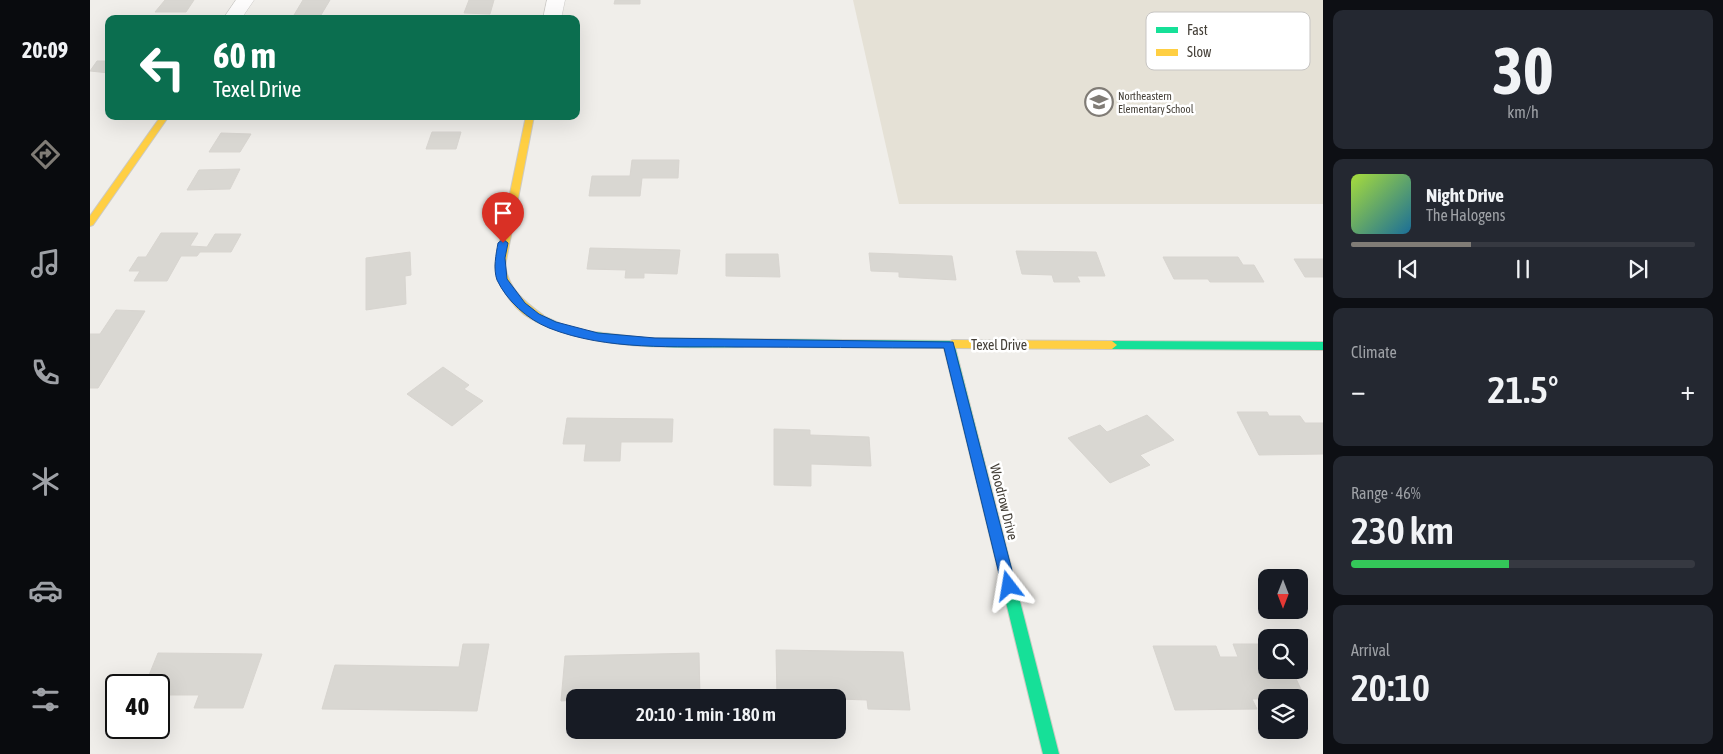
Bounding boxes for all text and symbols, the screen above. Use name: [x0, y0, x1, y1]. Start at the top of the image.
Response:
legend: [1146, 12, 1310, 70]
text: Fast: [1187, 22, 1208, 38]
text: 30: [1492, 33, 1554, 108]
icon: left: [130, 35, 195, 100]
text: 60 m: [213, 35, 276, 75]
text: 20:09: [22, 37, 68, 63]
text: Slow: [1187, 44, 1212, 60]
text: Texel Drive: [213, 76, 301, 102]
school or university icon: Northeastern Elementary School: [1084, 87, 1114, 117]
place label: Northeastern Elementary School: [1118, 90, 1194, 115]
text: km/h: [1507, 103, 1539, 121]
icon: directions: [28, 137, 63, 172]
text: Night Drive: [1426, 184, 1504, 206]
pin: [482, 192, 524, 243]
icon: arrive: [489, 199, 517, 227]
text: The Halogens: [1426, 206, 1506, 224]
icon: music: [28, 246, 63, 281]
icon: previous: [1394, 255, 1422, 283]
icon: pause: [1509, 255, 1537, 283]
icon: next: [1624, 255, 1652, 283]
street label: Texel Drive: [971, 337, 1027, 353]
text: Climate: [1351, 343, 1397, 361]
icon: phone: [28, 355, 63, 390]
text: 21.5°: [1488, 368, 1558, 411]
text: −: [1351, 374, 1366, 406]
text: +: [1680, 374, 1695, 406]
street label: Woodrow Drive: [987, 462, 1021, 542]
icon: climate: [28, 464, 63, 499]
text: Range · 46%: [1351, 484, 1421, 502]
text: 230 km: [1351, 509, 1454, 552]
position arrow: [982, 559, 1034, 611]
north arrow: [1258, 569, 1308, 619]
map controls: [1258, 569, 1308, 739]
icon: car: [28, 573, 63, 608]
button: search: [1258, 629, 1308, 679]
text: Arrival: [1351, 641, 1390, 659]
text: 20:10: [1351, 666, 1430, 709]
speed limit sign: 40: [105, 674, 170, 739]
icon: filters: [28, 682, 63, 717]
button: layers: [1258, 689, 1308, 739]
text: 20:10 · 1 min · 180 m: [636, 703, 776, 725]

